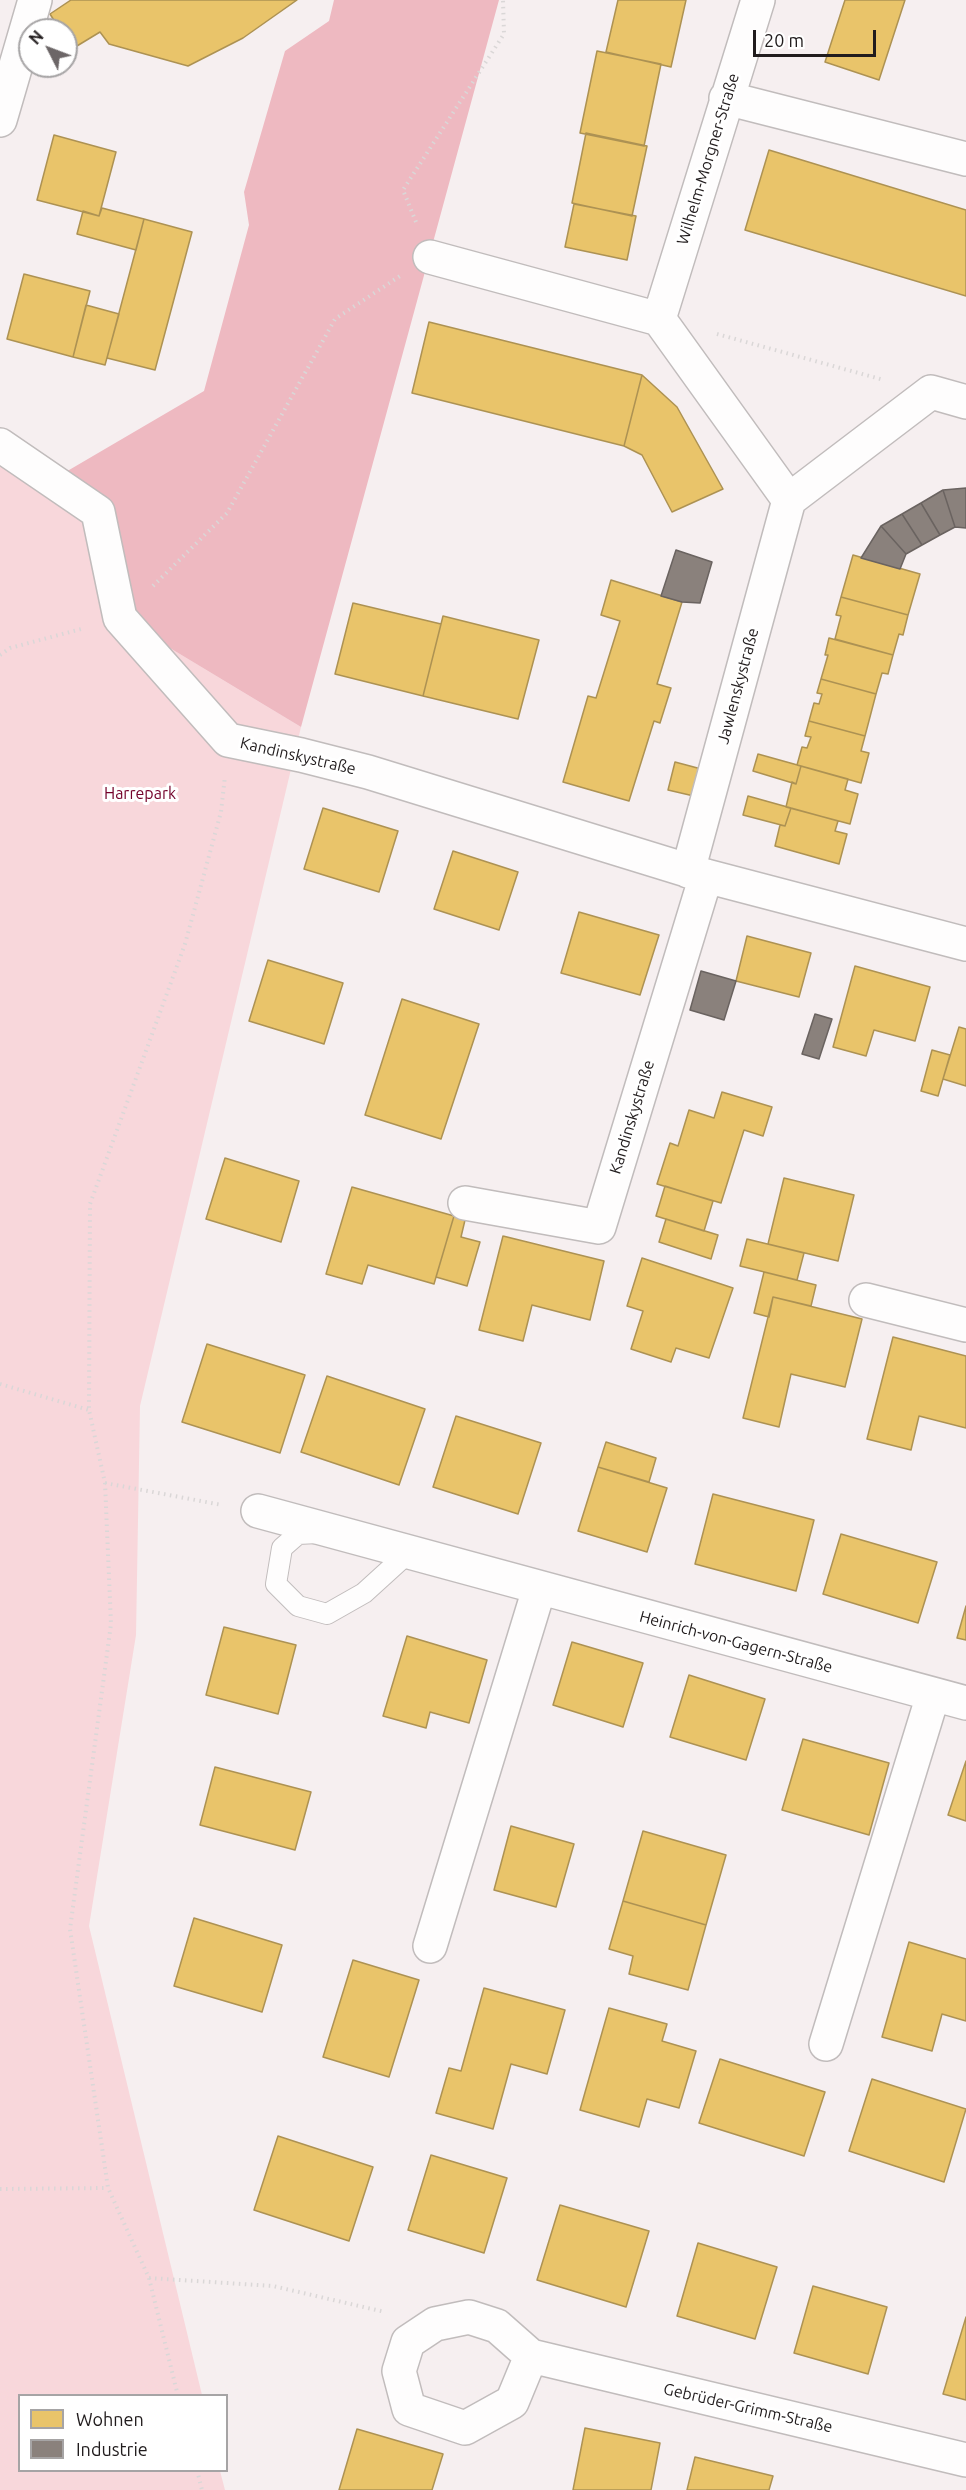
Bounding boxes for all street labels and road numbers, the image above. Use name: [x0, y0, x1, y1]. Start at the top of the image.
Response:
street label: Wilhelm-Morgner-Straße: [673, 71, 743, 247]
street label: Jawlenskystraße: [713, 626, 763, 746]
street label: Kandinskystraße: [238, 733, 358, 779]
street label: Kandinskystraße: [606, 1058, 658, 1176]
street label: Heinrich-von-Gagern-Straße: [637, 1607, 835, 1677]
street label: Gebrüder-Grimm-Straße: [662, 2379, 834, 2437]

